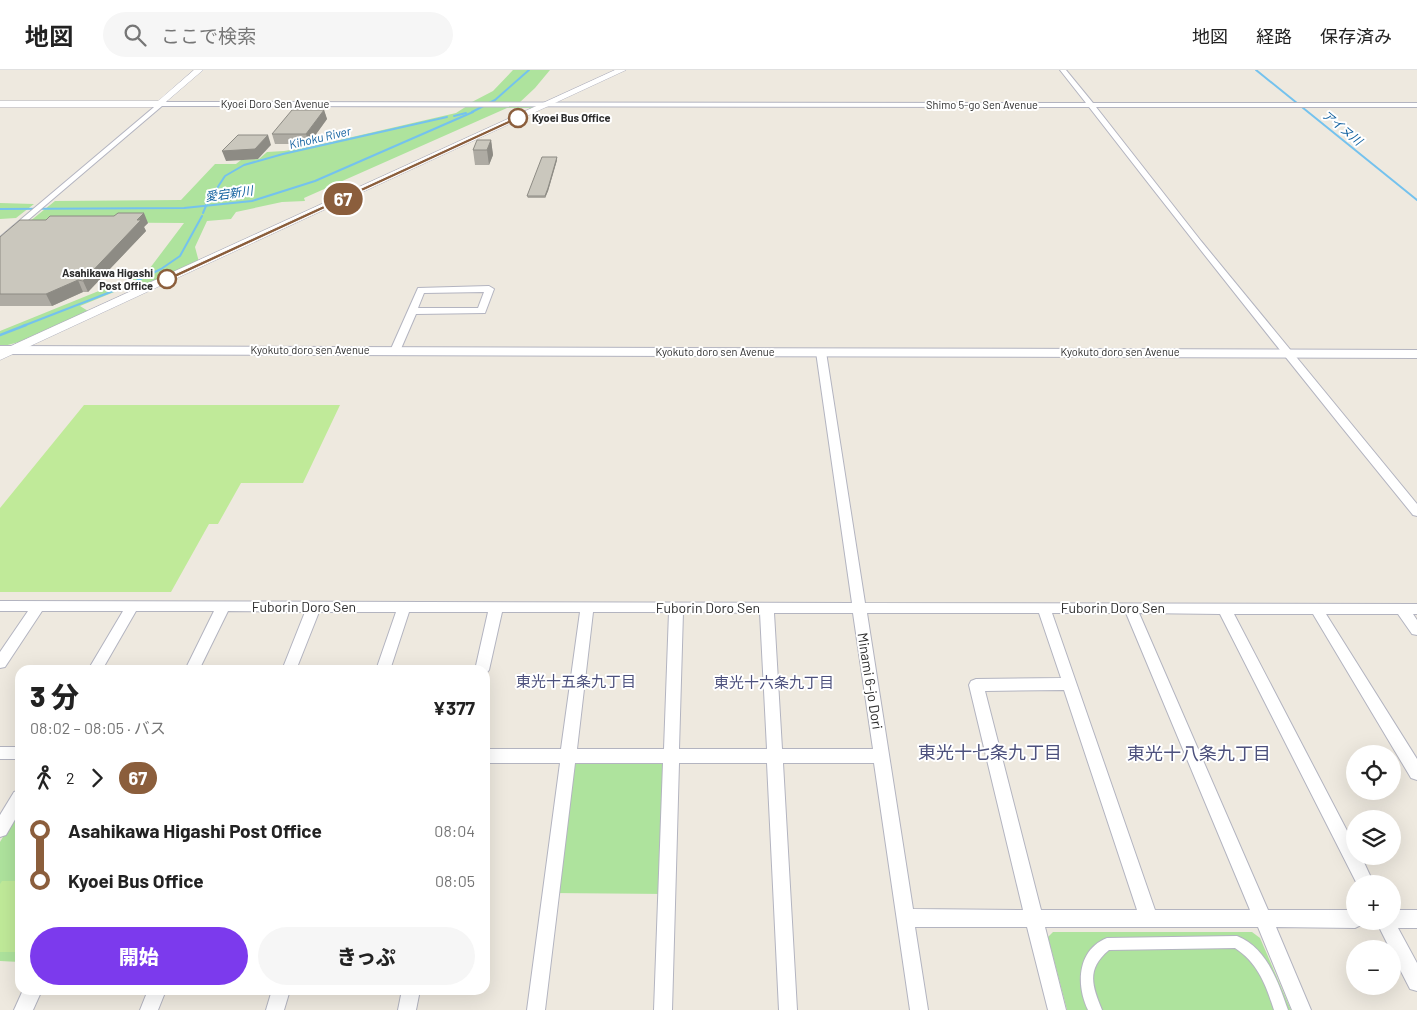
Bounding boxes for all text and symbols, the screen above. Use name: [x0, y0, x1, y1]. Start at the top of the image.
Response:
search box: [103, 12, 453, 57]
text: 地図: [25, 21, 73, 50]
icon: search: [121, 21, 149, 49]
text: ここで検索: [161, 24, 256, 47]
text: 地図: [1192, 25, 1228, 47]
text: 経路: [1256, 25, 1292, 47]
text: 保存済み: [1320, 25, 1392, 47]
street label: Kyoei Doro Sen Avenue: [221, 97, 329, 110]
street label: Shimo 5-go Sen Avenue: [926, 98, 1038, 111]
water label: アイヌ川: [1320, 107, 1367, 149]
marker: Kyoei Bus Office: [508, 108, 528, 128]
place label: Kyoei Bus Office: [532, 111, 611, 124]
water label: Kihoku River: [288, 123, 353, 151]
water label: 愛宕新川: [204, 182, 256, 203]
line badge: 67: [320, 183, 366, 215]
text: 67: [334, 188, 352, 210]
place label: Asahikawa Higashi Post Office: [62, 266, 153, 292]
marker: Asahikawa Higashi Post Office: [157, 269, 177, 289]
street label: Kyokuto doro sen Avenue: [250, 343, 370, 356]
street label: Kyokuto doro sen Avenue: [655, 345, 775, 358]
street label: Kyokuto doro sen Avenue: [1060, 345, 1180, 358]
street label: Fuborin Doro Sen: [252, 598, 356, 615]
street label: Fuborin Doro Sen: [656, 599, 760, 616]
street label: Fuborin Doro Sen: [1061, 599, 1165, 616]
street label: Minami 6-jo Dori: [854, 631, 887, 731]
district label: 東光十五条九丁目: [516, 672, 636, 690]
district label: 東光十六条九丁目: [714, 673, 834, 691]
text: 3 分: [30, 679, 79, 713]
text: ¥377: [433, 696, 475, 719]
text: 08:02 – 08:05 · バス: [30, 718, 166, 737]
district label: 東光十七条九丁目: [918, 741, 1062, 763]
district label: 東光十八条九丁目: [1127, 742, 1271, 764]
map controls: [1346, 745, 1401, 995]
button: locate: [1346, 745, 1401, 800]
icon: walk: [30, 764, 58, 792]
icon: forward: [83, 764, 111, 792]
text: 67: [129, 767, 147, 789]
text: 2: [66, 768, 75, 787]
button: layers: [1346, 810, 1401, 865]
text: Asahikawa Higashi Post Office: [68, 819, 322, 842]
text: 08:04: [434, 821, 475, 840]
text: Kyoei Bus Office: [68, 869, 204, 892]
text: 08:05: [435, 871, 475, 890]
button: +: [1346, 875, 1401, 930]
button: 開始: [30, 927, 248, 985]
button: きっぷ: [258, 927, 475, 985]
button: −: [1346, 940, 1401, 995]

